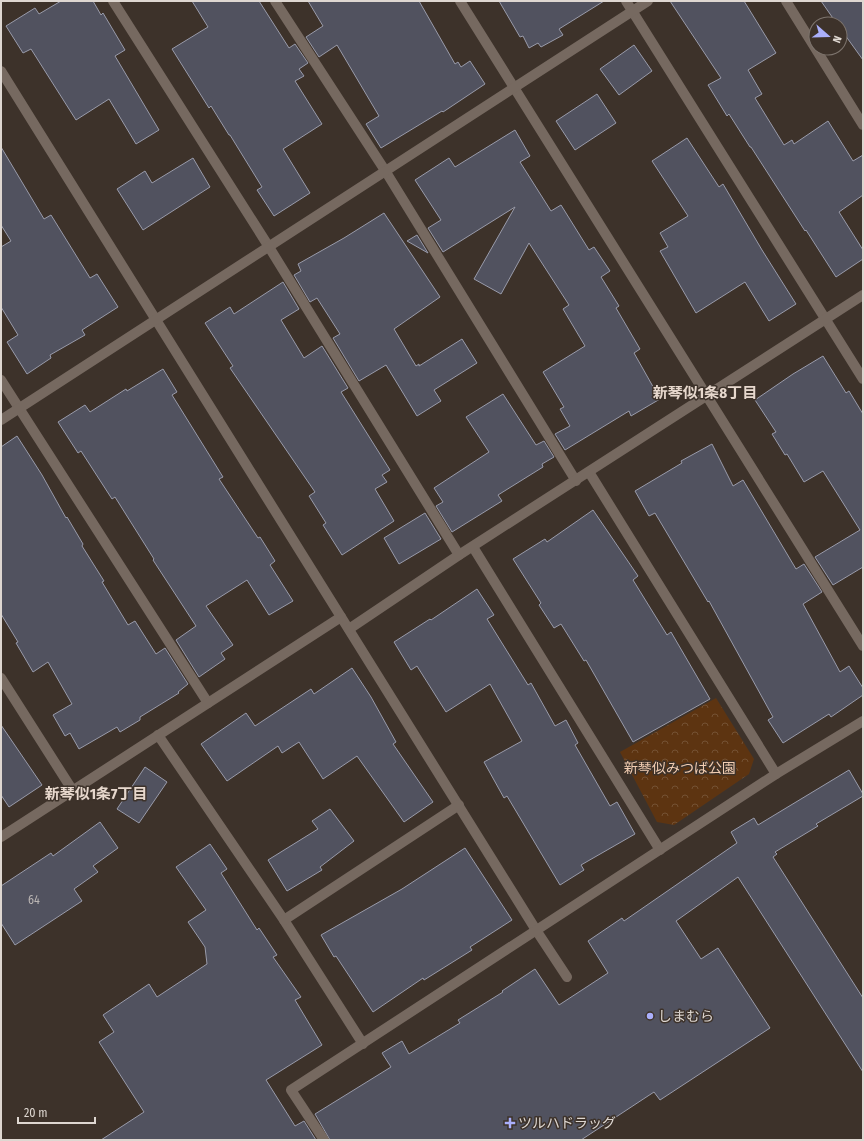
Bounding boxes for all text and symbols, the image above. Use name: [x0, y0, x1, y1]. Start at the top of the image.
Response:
north arrow: [808, 16, 848, 56]
text: N: [830, 34, 844, 45]
district label: 新琴似1条8丁目: [653, 384, 757, 402]
park label: 新琴似みつば公園: [624, 760, 736, 777]
district label: 新琴似1条7丁目: [45, 785, 147, 803]
house number: 64: [28, 893, 40, 907]
place label: しまむら: [658, 1008, 714, 1025]
marker: しまむら: [645, 1011, 655, 1021]
scale bar: [18, 1099, 95, 1125]
text: 20 m: [24, 1106, 48, 1120]
place label: ツルハドラッグ: [518, 1115, 616, 1132]
marker: ツルハドラッグ: [505, 1118, 515, 1128]

